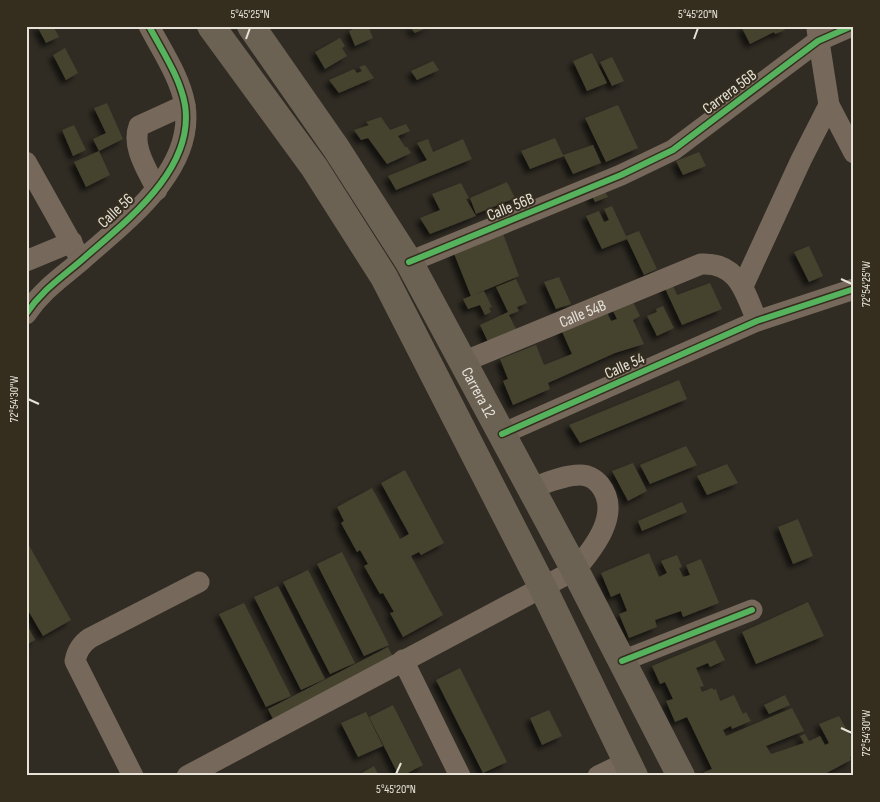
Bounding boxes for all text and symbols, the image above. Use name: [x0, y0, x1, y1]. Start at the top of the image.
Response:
text: 5°45'25"N: [230, 7, 270, 22]
text: 5°45'20"N: [678, 7, 718, 22]
street label: Carrera 56B: [699, 66, 761, 119]
street label: Calle 56B: [484, 189, 537, 225]
street label: Calle 56: [94, 190, 138, 232]
text: 72°54'25"W: [859, 261, 874, 307]
street label: Calle 54B: [557, 296, 609, 332]
street label: Calle 54: [602, 349, 648, 384]
street label: Carrera 12: [457, 364, 499, 421]
text: 72°54'30"W: [7, 375, 22, 422]
text: 72°54'30"W: [859, 709, 874, 756]
text: 5°45'20"N: [376, 782, 416, 797]

